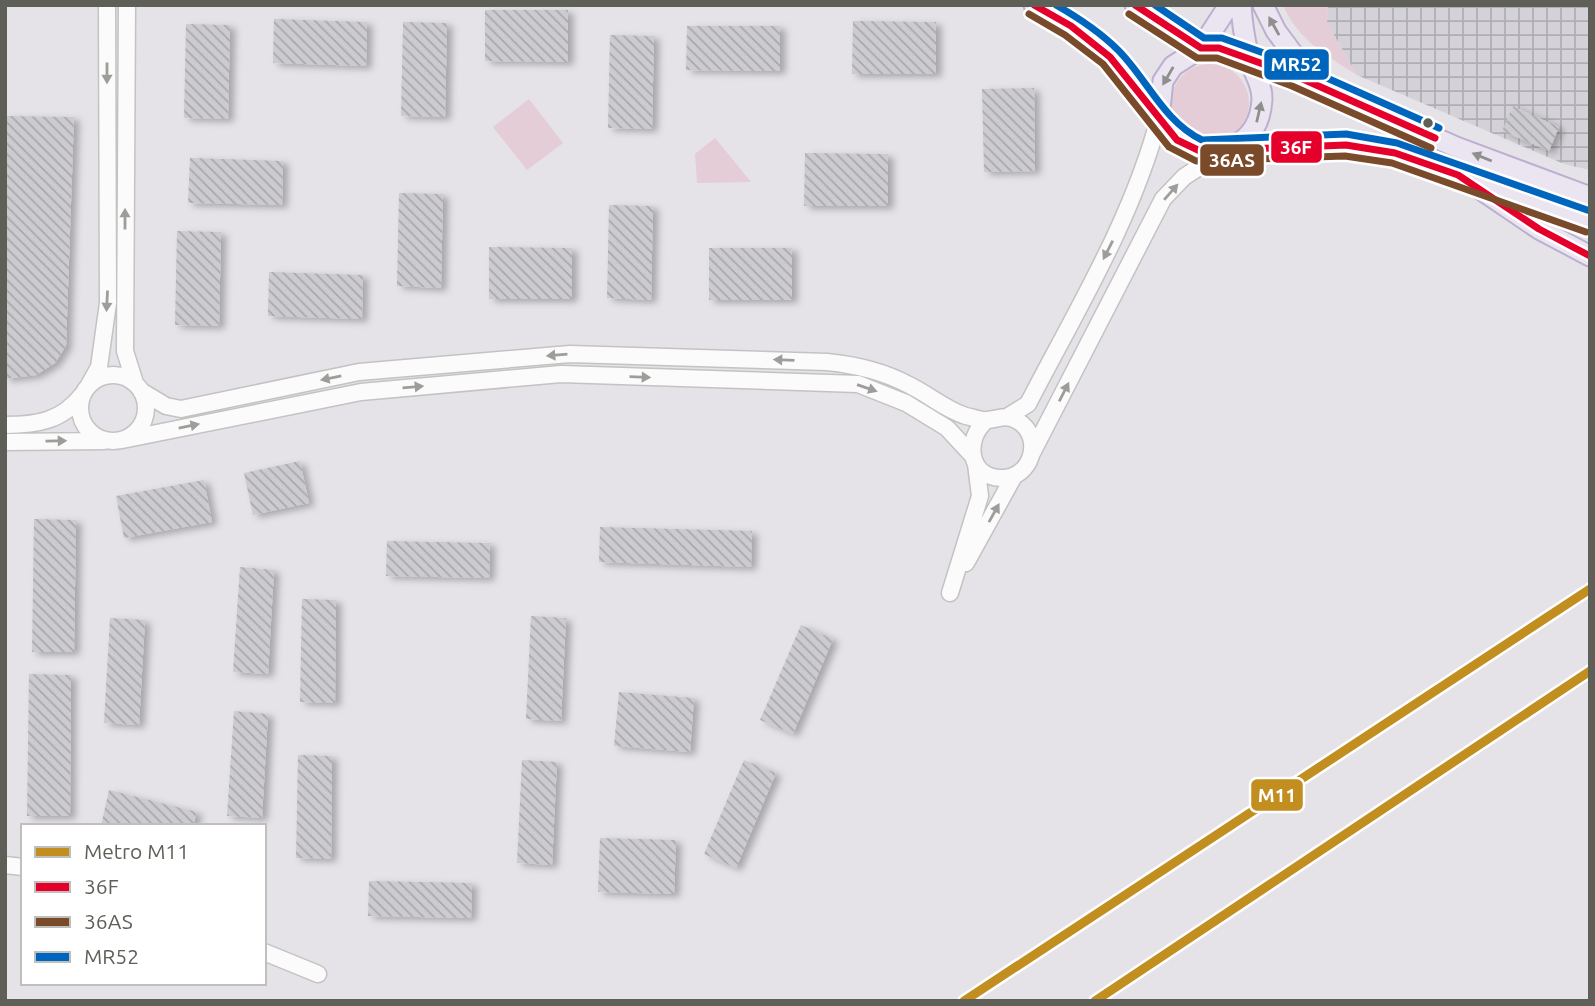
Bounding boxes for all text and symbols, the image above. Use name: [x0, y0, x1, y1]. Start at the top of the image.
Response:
one-way arrow: [1268, 16, 1280, 36]
line badge: MR52: [1263, 48, 1330, 81]
text: MR52: [1271, 53, 1321, 75]
one-way arrow: [101, 63, 113, 85]
one-way arrow: [1162, 66, 1174, 85]
one-way arrow: [1254, 101, 1265, 123]
unlabelled marker: [1421, 116, 1435, 130]
line badge: 36F: [1270, 130, 1323, 164]
text: 36F: [1280, 136, 1312, 158]
line badge: 36AS: [1199, 143, 1265, 177]
text: 36AS: [1209, 149, 1255, 171]
one-way arrow: [1471, 152, 1492, 163]
one-way arrow: [1163, 183, 1179, 201]
one-way arrow: [119, 207, 131, 229]
one-way arrow: [1103, 240, 1114, 260]
one-way arrow: [102, 290, 113, 312]
one-way arrow: [546, 350, 568, 361]
one-way arrow: [773, 354, 795, 366]
one-way arrow: [629, 371, 651, 382]
one-way arrow: [320, 372, 342, 383]
one-way arrow: [402, 381, 424, 392]
one-way arrow: [1058, 382, 1069, 402]
one-way arrow: [856, 383, 877, 394]
one-way arrow: [178, 421, 200, 432]
one-way arrow: [45, 435, 67, 447]
one-way arrow: [988, 503, 999, 523]
line badge: M11: [1250, 778, 1304, 812]
text: M11: [1258, 784, 1296, 806]
legend: [21, 824, 266, 985]
text: Metro M11: [84, 839, 189, 863]
text: 36F: [84, 874, 119, 898]
text: 36AS: [84, 909, 133, 933]
text: MR52: [84, 944, 139, 968]

